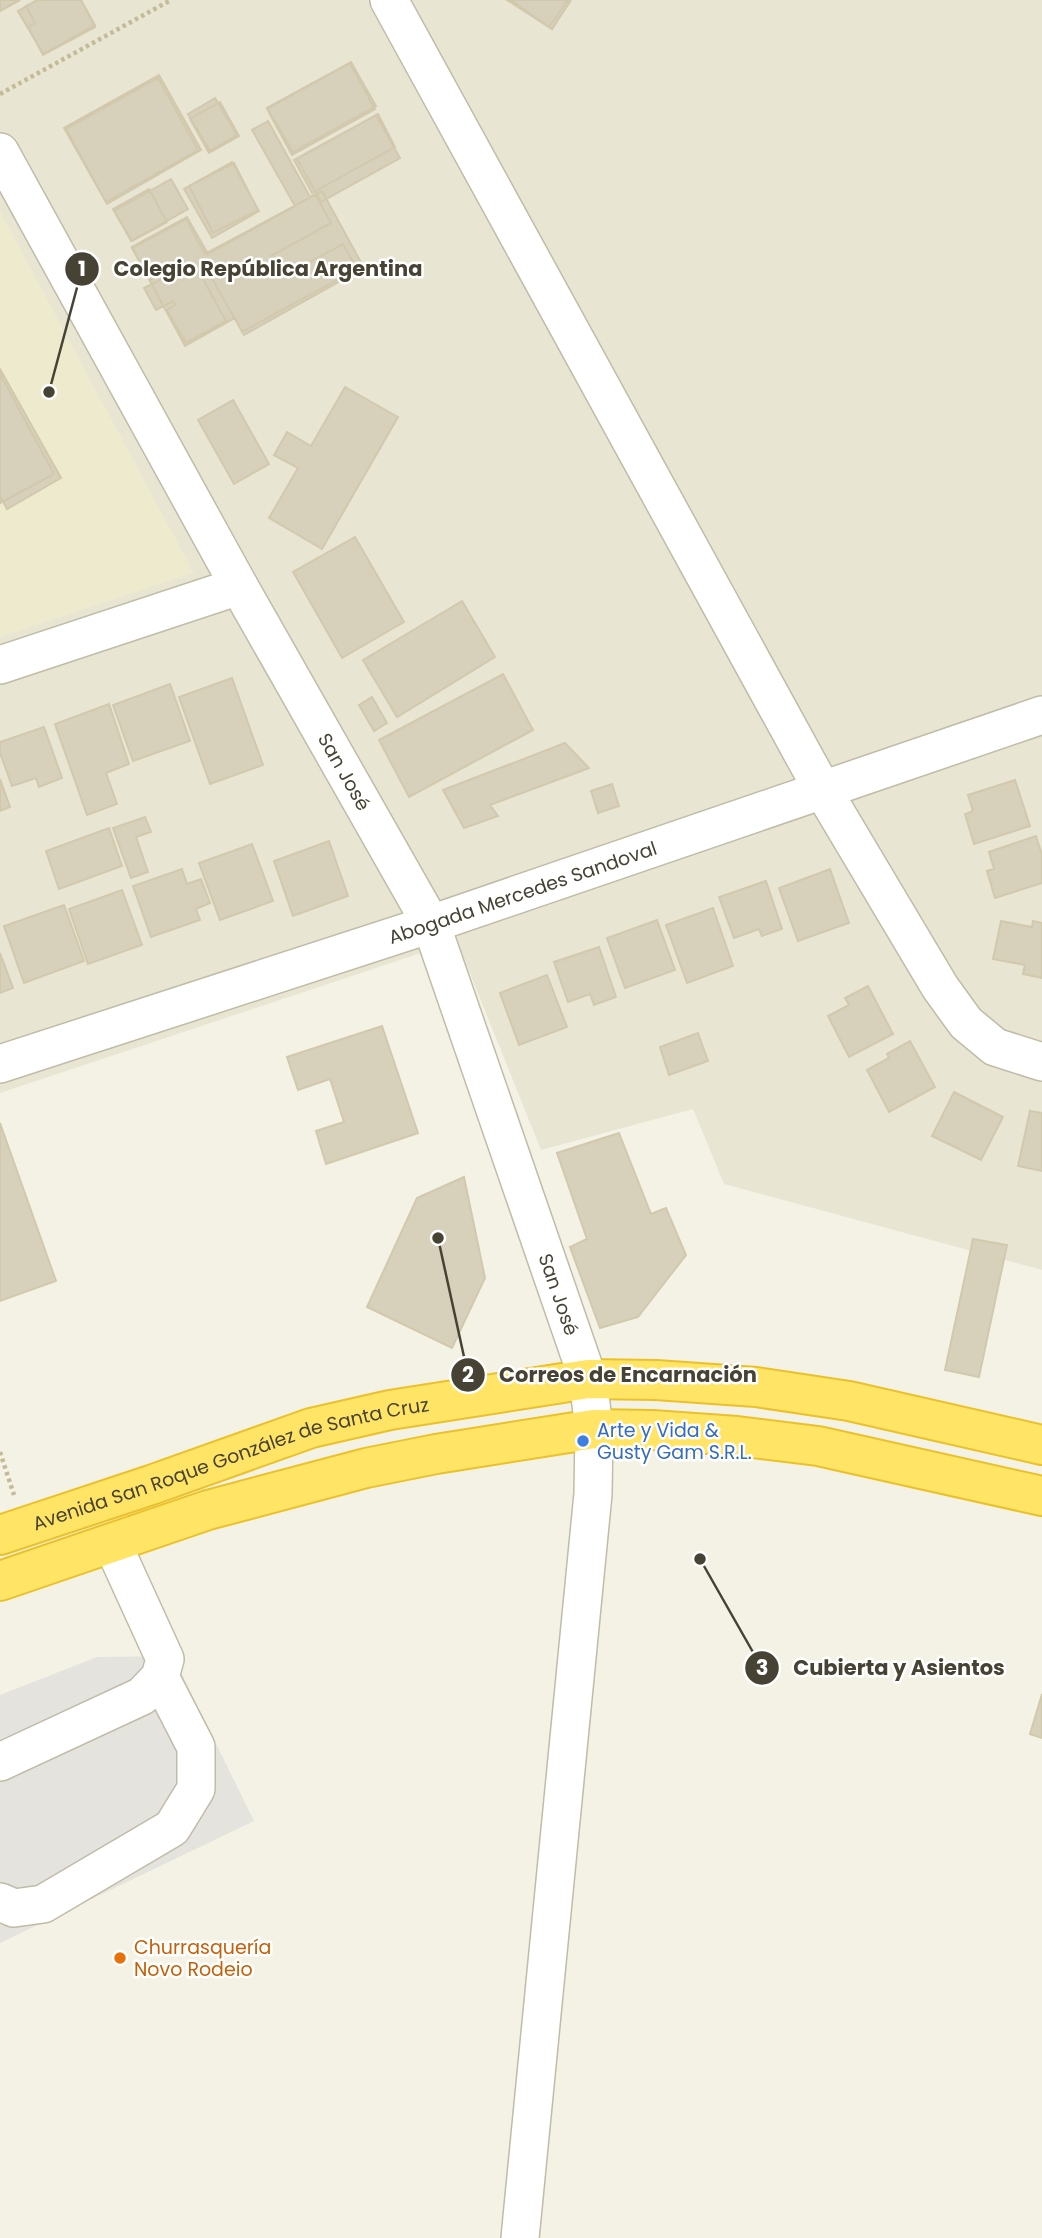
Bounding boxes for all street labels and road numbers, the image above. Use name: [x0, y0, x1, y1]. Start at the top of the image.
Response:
street label: San José: [311, 728, 377, 816]
street label: Abogada Mercedes Sandoval: [385, 835, 661, 951]
street label: San José: [532, 1250, 585, 1339]
street label: Avenida San Roque González de Santa Cruz: [29, 1391, 431, 1537]

